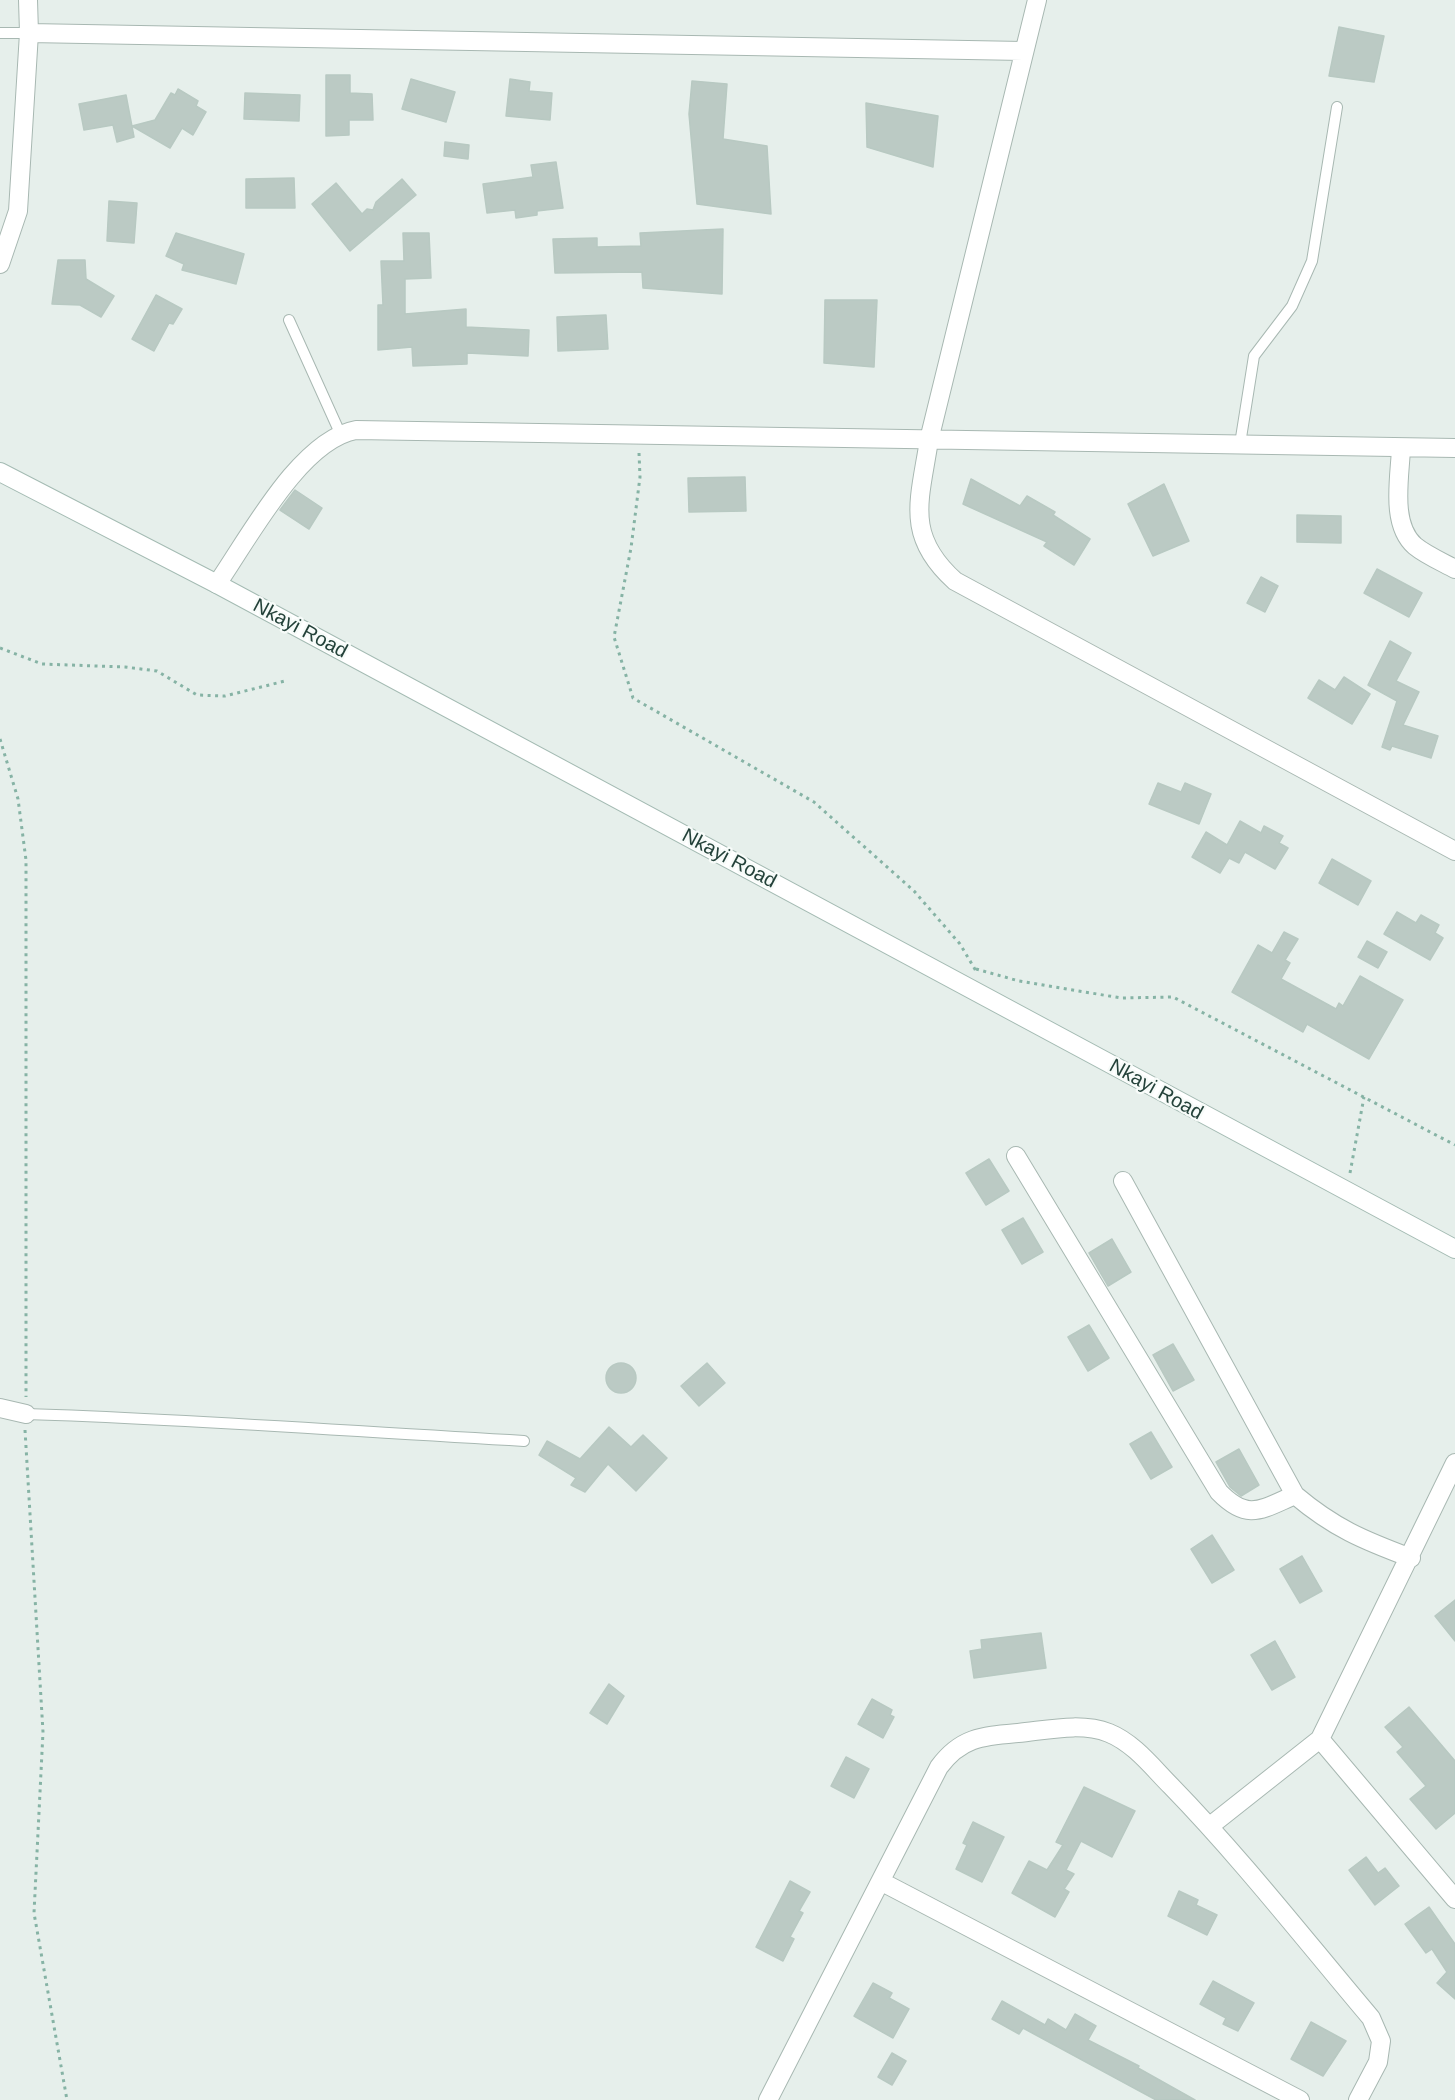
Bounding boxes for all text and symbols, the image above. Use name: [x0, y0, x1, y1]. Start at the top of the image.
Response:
street label: Nkayi Road: [249, 594, 351, 664]
street label: Nkayi Road: [678, 824, 780, 894]
street label: Nkayi Road: [1105, 1054, 1207, 1126]

